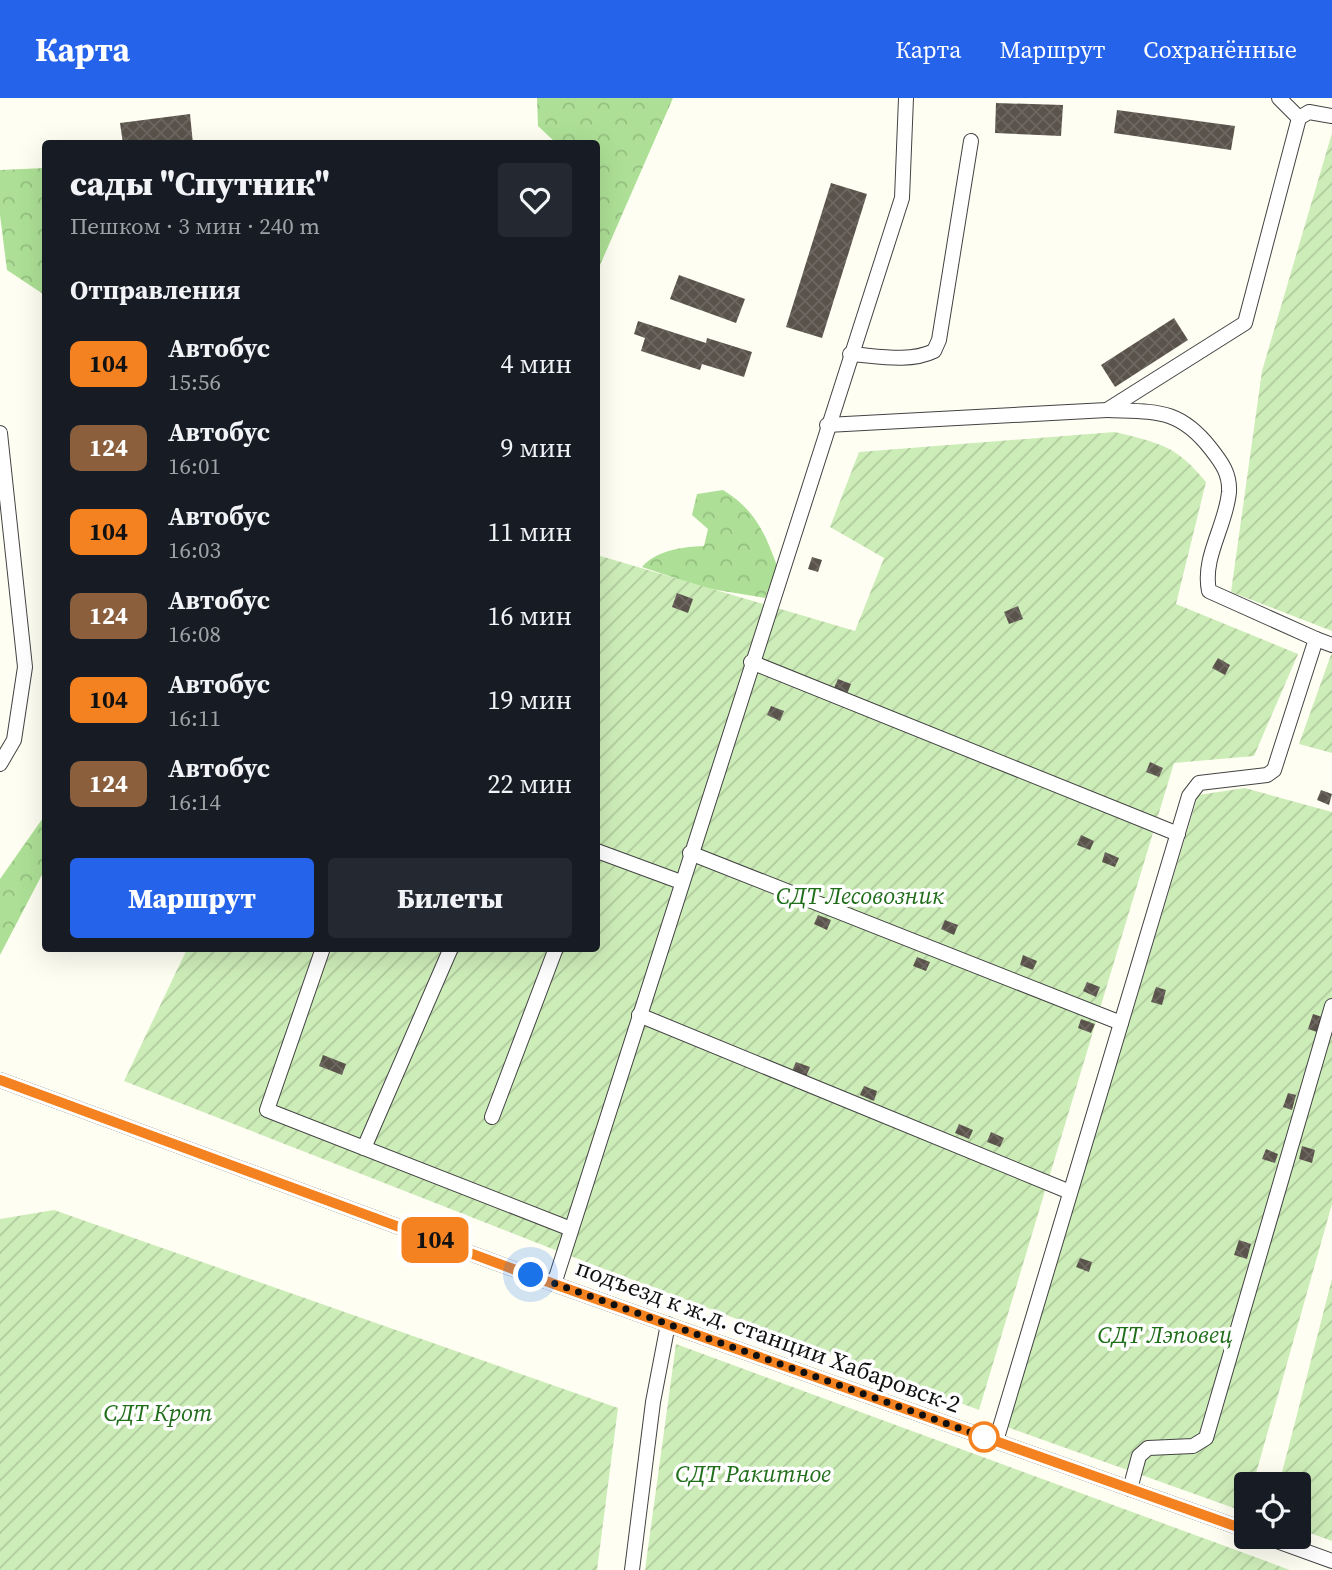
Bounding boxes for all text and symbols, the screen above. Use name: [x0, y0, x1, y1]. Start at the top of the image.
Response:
text: Карта: [35, 27, 130, 72]
text: Карта: [895, 33, 961, 66]
text: Маршрут: [999, 33, 1105, 66]
text: Сохранённые: [1143, 33, 1297, 66]
text: сады "Спутник": [70, 161, 330, 206]
button: heart: [498, 163, 572, 237]
text: Пешком · 3 мин · 240 m: [70, 210, 320, 242]
text: Отправления: [70, 272, 241, 308]
text: Автобус: [168, 330, 270, 366]
text: 4 мин: [500, 346, 572, 382]
text: 104: [89, 347, 128, 380]
text: 15:56: [168, 366, 221, 398]
text: Автобус: [168, 414, 270, 450]
text: 9 мин: [500, 430, 572, 466]
text: 124: [89, 431, 128, 464]
text: 16:01: [168, 450, 221, 482]
text: Автобус: [168, 498, 270, 534]
text: 11 мин: [487, 514, 572, 550]
text: 104: [89, 515, 128, 548]
text: 16:03: [168, 534, 221, 566]
text: Автобус: [168, 582, 270, 618]
text: 16 мин: [487, 598, 572, 634]
text: 124: [89, 599, 128, 632]
text: 16:08: [168, 618, 221, 650]
text: Автобус: [168, 666, 270, 702]
text: 19 мин: [487, 682, 572, 718]
text: 104: [89, 683, 128, 716]
text: 16:11: [168, 702, 221, 734]
text: Автобус: [168, 750, 270, 786]
text: 22 мин: [487, 766, 572, 802]
text: 124: [89, 767, 128, 800]
text: 16:14: [168, 786, 221, 818]
button: Маршрут: [70, 858, 314, 938]
button: Билеты: [328, 858, 572, 938]
park label: СДТ Лесовозник: [776, 879, 944, 912]
line badge: 104: [395, 1217, 475, 1263]
text: 104: [415, 1223, 455, 1256]
street label: подъезд к ж.д. станции Хабаровск-2: [571, 1250, 965, 1421]
your location: [513, 1257, 548, 1292]
park label: СДТ Лэповец: [1097, 1318, 1233, 1351]
park label: СДТ Крот: [104, 1396, 213, 1429]
unlabelled marker: [969, 1422, 999, 1452]
park label: СДТ Ракитное: [675, 1457, 831, 1490]
map controls: [1234, 1472, 1311, 1549]
button: locate: [1234, 1472, 1311, 1549]

